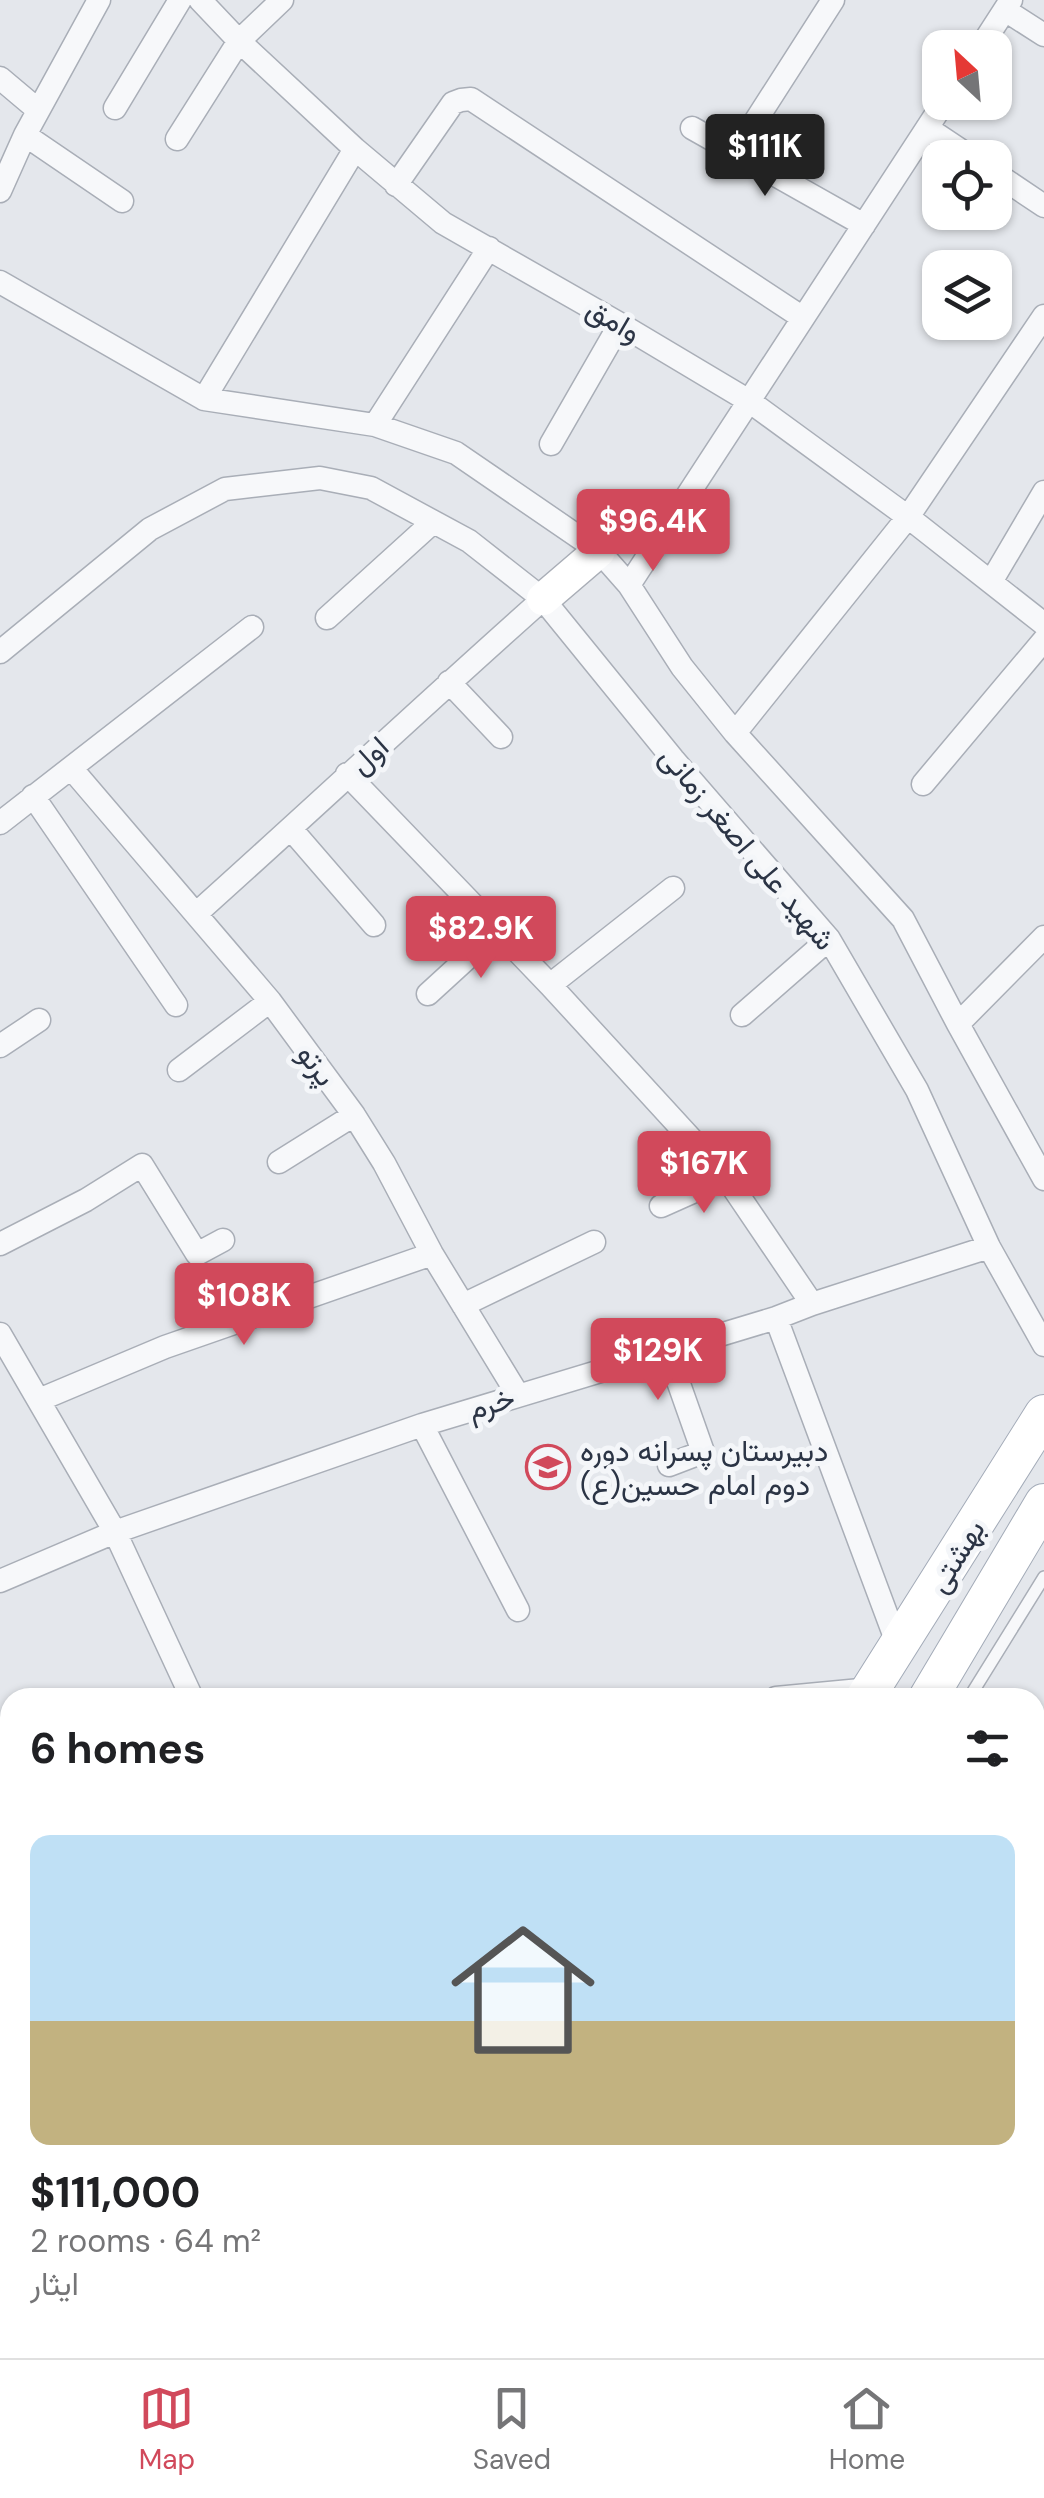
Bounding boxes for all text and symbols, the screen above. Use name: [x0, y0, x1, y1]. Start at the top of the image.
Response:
north arrow: [922, 30, 1012, 120]
map controls: [922, 30, 1012, 340]
pin: $111K: [695, 114, 835, 199]
text: $111K: [727, 125, 803, 167]
button: locate: [922, 140, 1012, 230]
button: layers: [922, 250, 1012, 340]
street label: وامق: [580, 289, 648, 351]
pin: $96.4K: [572, 489, 734, 574]
text: $96.4K: [599, 500, 707, 542]
street label: اول: [341, 727, 397, 783]
street label: شهید علی اصغر زمانی: [651, 738, 845, 958]
pin: $82.9K: [400, 896, 562, 981]
text: $82.9K: [428, 907, 534, 949]
street label: پرتو: [288, 1036, 345, 1094]
pin: $167K: [634, 1131, 774, 1216]
text: $167K: [660, 1142, 749, 1184]
pin: $108K: [174, 1263, 314, 1348]
text: $108K: [197, 1274, 291, 1316]
pin: $129K: [588, 1318, 728, 1403]
text: $129K: [613, 1329, 703, 1371]
street label: خرم: [463, 1377, 519, 1429]
place label: دبیرستان پسرانه دوره دوم امام حسین(ع): [580, 1431, 828, 1505]
school or university icon: دبیرستان پسرانه دوره دوم امام حسین(ع): [525, 1444, 571, 1490]
street label: بهشتی: [918, 1512, 994, 1600]
text: 6 homes: [30, 1721, 205, 1776]
icon: filters: [960, 1721, 1015, 1776]
icon: home: [433, 1900, 613, 2080]
text: $111,000: [30, 2165, 200, 2220]
text: 2 rooms · 64 m²: [30, 2220, 261, 2262]
text: ایثار: [30, 2263, 79, 2305]
tab: Map: [139, 2381, 195, 2478]
tab: Saved: [473, 2381, 551, 2478]
tab: Home: [829, 2381, 905, 2478]

